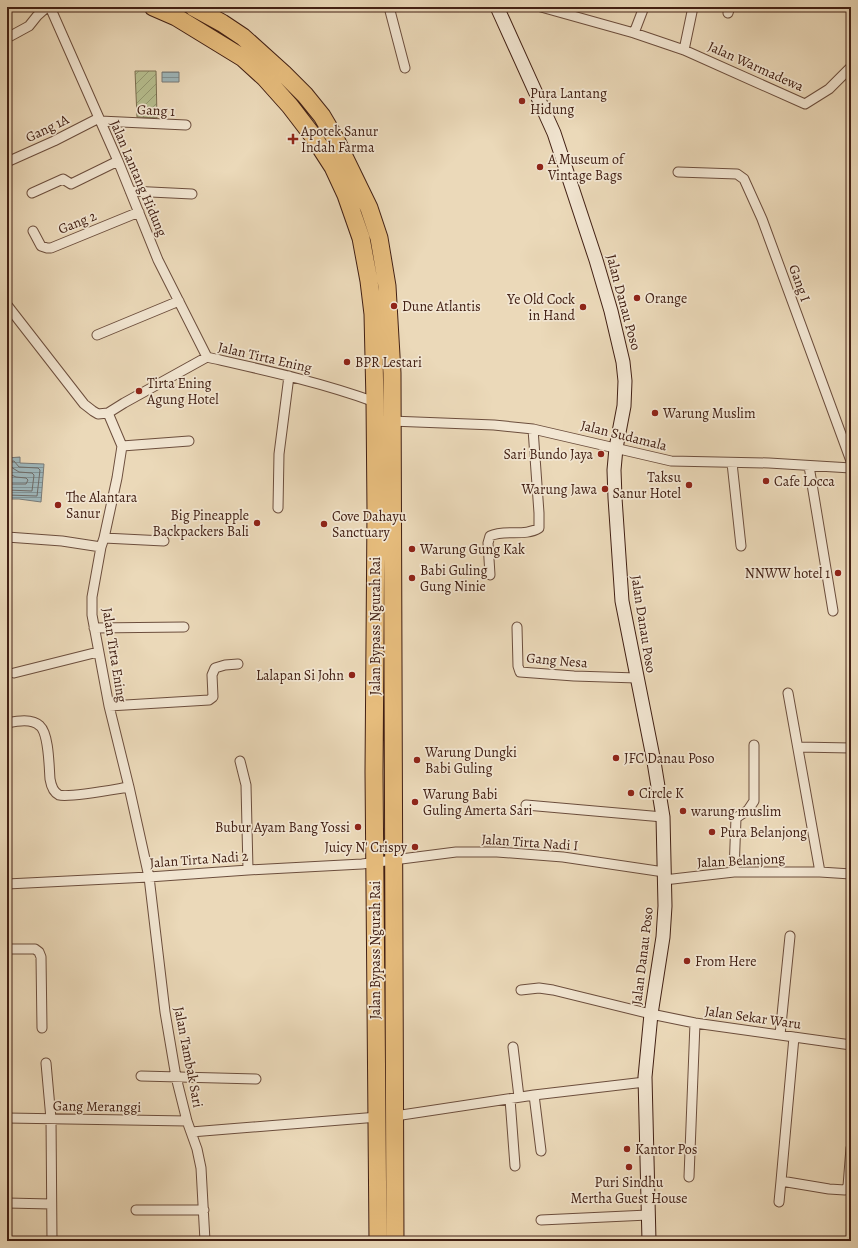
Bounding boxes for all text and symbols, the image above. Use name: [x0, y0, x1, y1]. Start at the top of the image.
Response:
street label: Jalan Warmadewa: [705, 37, 807, 96]
place label: Pura Lantang Hidung: [530, 84, 607, 119]
marker: Pura Lantang Hidung: [517, 96, 527, 106]
street label: Gang 1: [137, 100, 176, 121]
street label: Gang 1A: [22, 109, 73, 147]
street label: Jalan Lantang Hidung: [105, 117, 172, 239]
place label: Apotek Sanur Indah Farma: [300, 122, 379, 157]
marker: Apotek Sanur Indah Farma: [288, 134, 298, 144]
place label: A Museum of Vintage Bags: [547, 150, 626, 185]
marker: A Museum of Vintage Bags: [535, 162, 545, 172]
street label: Gang 2: [55, 206, 100, 239]
street label: Jalan Danau Poso: [602, 252, 645, 352]
street label: Gang I: [784, 262, 815, 304]
place label: Orange: [645, 289, 687, 308]
place label: Ye Old Cock in Hand: [506, 290, 575, 325]
marker: Orange: [632, 293, 642, 303]
place label: Dune Atlantis: [402, 297, 481, 316]
marker: Dune Atlantis: [389, 301, 399, 311]
marker: Ye Old Cock in Hand: [578, 302, 588, 312]
street label: Jalan Tirta Ening: [216, 337, 314, 378]
place label: BPR Lestari: [355, 353, 422, 372]
marker: BPR Lestari: [342, 357, 352, 367]
place label: Tirta Ening Agung Hotel: [146, 374, 219, 409]
marker: Tirta Ening Agung Hotel: [134, 386, 144, 396]
place label: Warung Muslim: [662, 404, 756, 423]
marker: Warung Muslim: [650, 408, 660, 418]
street label: Jalan Sudamala: [579, 416, 669, 455]
place label: Sari Bundo Jaya: [503, 445, 593, 464]
marker: Sari Bundo Jaya: [596, 449, 606, 459]
place label: Taksu Sanur Hotel: [612, 468, 682, 503]
place label: Cafe Locca: [774, 472, 835, 491]
marker: Cafe Locca: [761, 476, 771, 486]
place label: Warung Jawa: [521, 480, 597, 499]
marker: Taksu Sanur Hotel: [684, 480, 694, 490]
marker: Warung Jawa: [600, 484, 610, 494]
place label: The Alantara Sanur: [66, 488, 138, 523]
marker: The Alantara Sanur: [53, 500, 63, 510]
place label: Big Pineapple Backpackers Bali: [152, 506, 249, 541]
place label: Cove Dahayu Sanctuary: [332, 507, 407, 542]
marker: Big Pineapple Backpackers Bali: [252, 518, 262, 528]
marker: Cove Dahayu Sanctuary: [319, 519, 329, 529]
place label: Warung Gung Kak: [419, 540, 525, 559]
marker: Warung Gung Kak: [407, 544, 417, 554]
street label: Jalan Bypass Ngurah Rai: [366, 557, 385, 695]
place label: Babi Guling Gung Ninie: [420, 561, 487, 596]
place label: NNWW hotel 1: [745, 564, 830, 583]
marker: NNWW hotel 1: [833, 568, 843, 578]
marker: Babi Guling Gung Ninie: [407, 573, 417, 583]
street label: Jalan Danau Poso: [626, 574, 661, 674]
street label: Jalan Tirta Ening: [98, 606, 131, 704]
street label: Gang Nesa: [526, 648, 589, 673]
place label: Lalapan Si John: [256, 666, 344, 685]
marker: Lalapan Si John: [347, 670, 357, 680]
place label: Warung Dungki Babi Guling: [424, 743, 517, 778]
place label: JFC Danau Poso: [624, 749, 715, 768]
marker: JFC Danau Poso: [611, 753, 621, 763]
marker: Warung Dungki Babi Guling: [412, 755, 422, 765]
place label: Circle K: [639, 784, 684, 803]
place label: Warung Babi Guling Amerta Sari: [422, 785, 533, 820]
marker: Circle K: [626, 788, 636, 798]
marker: Warung Babi Guling Amerta Sari: [410, 797, 420, 807]
place label: warung muslim: [690, 802, 782, 821]
marker: warung muslim: [678, 806, 688, 816]
place label: Bubur Ayam Bang Yossi: [215, 818, 350, 837]
marker: Bubur Ayam Bang Yossi: [353, 822, 363, 832]
place label: Pura Belanjong: [720, 823, 807, 842]
marker: Pura Belanjong: [707, 827, 717, 837]
street label: Jalan Tirta Nadi I: [481, 830, 579, 855]
place label: Juicy N' Crispy: [325, 838, 408, 857]
marker: Juicy N' Crispy: [410, 842, 420, 852]
street label: Jalan Tirta Nadi 2: [149, 847, 249, 872]
street label: Jalan Belanjong: [696, 849, 786, 872]
street label: Jalan Bypass Ngurah Rai: [366, 881, 385, 1019]
street label: Jalan Danau Poso: [627, 906, 658, 1006]
place label: From Here: [695, 952, 757, 971]
marker: From Here: [682, 956, 692, 966]
street label: Jalan Sekar Waru: [703, 1001, 803, 1034]
street label: Jalan Tambak Sari: [169, 1005, 208, 1109]
street label: Gang Meranggi: [53, 1096, 141, 1117]
place label: Kantor Pos: [635, 1140, 697, 1159]
marker: Kantor Pos: [622, 1144, 632, 1154]
marker: Puri Sindhu Mertha Guest House: [624, 1162, 634, 1172]
place label: Puri Sindhu Mertha Guest House: [570, 1173, 688, 1208]

